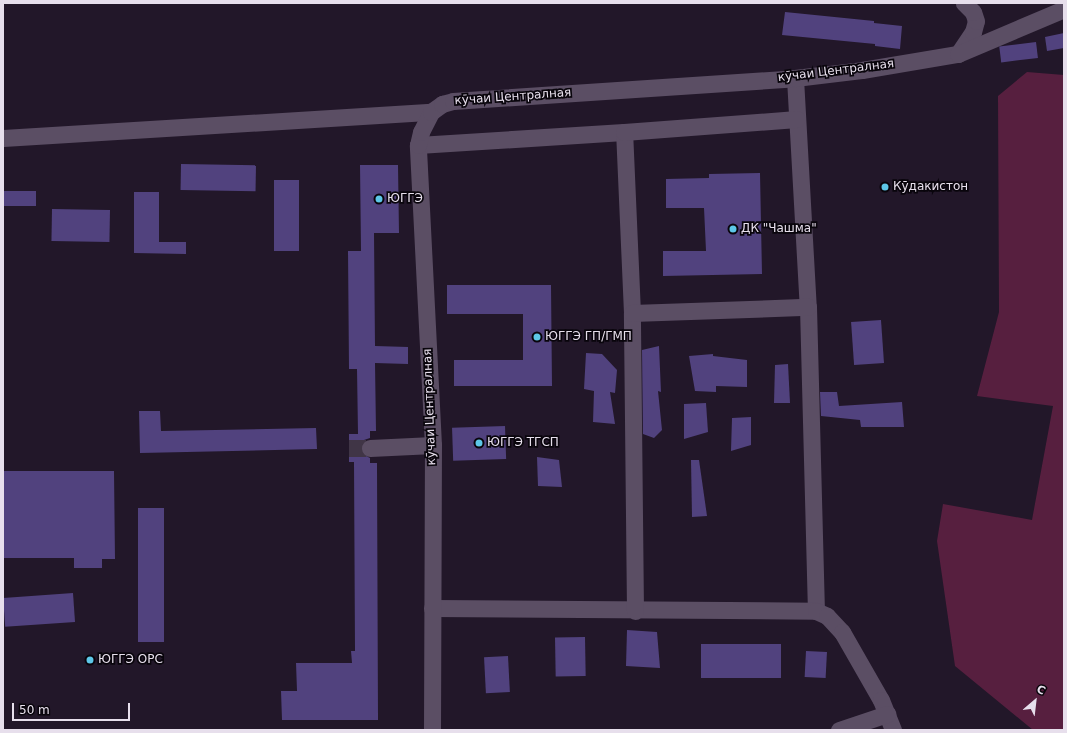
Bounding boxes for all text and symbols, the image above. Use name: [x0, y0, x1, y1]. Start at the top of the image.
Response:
street label: кӯчаи Централная: [777, 57, 895, 85]
street label: кӯчаи Централная: [454, 86, 572, 108]
place label: Кӯдакистон: [893, 180, 968, 194]
marker: Кӯдакистон: [880, 182, 890, 192]
place label: ЮГГЭ: [387, 192, 423, 206]
marker: ЮГГЭ: [374, 194, 384, 204]
place label: ДК "Чашма": [741, 222, 817, 236]
marker: ДК "Чашма": [728, 224, 738, 234]
place label: ЮГГЭ ГП/ГМП: [545, 330, 632, 344]
marker: ЮГГЭ ГП/ГМП: [532, 332, 542, 342]
street label: кӯчаи Централная: [421, 348, 439, 466]
place label: ЮГГЭ ТГСП: [487, 436, 559, 450]
marker: ЮГГЭ ТГСП: [474, 438, 484, 448]
place label: ЮГГЭ ОРС: [98, 653, 163, 667]
marker: ЮГГЭ ОРС: [85, 655, 95, 665]
north arrow: [1015, 681, 1055, 721]
text: С: [1034, 682, 1047, 698]
scale bar: [14, 695, 132, 721]
text: 50 m: [19, 703, 50, 717]

